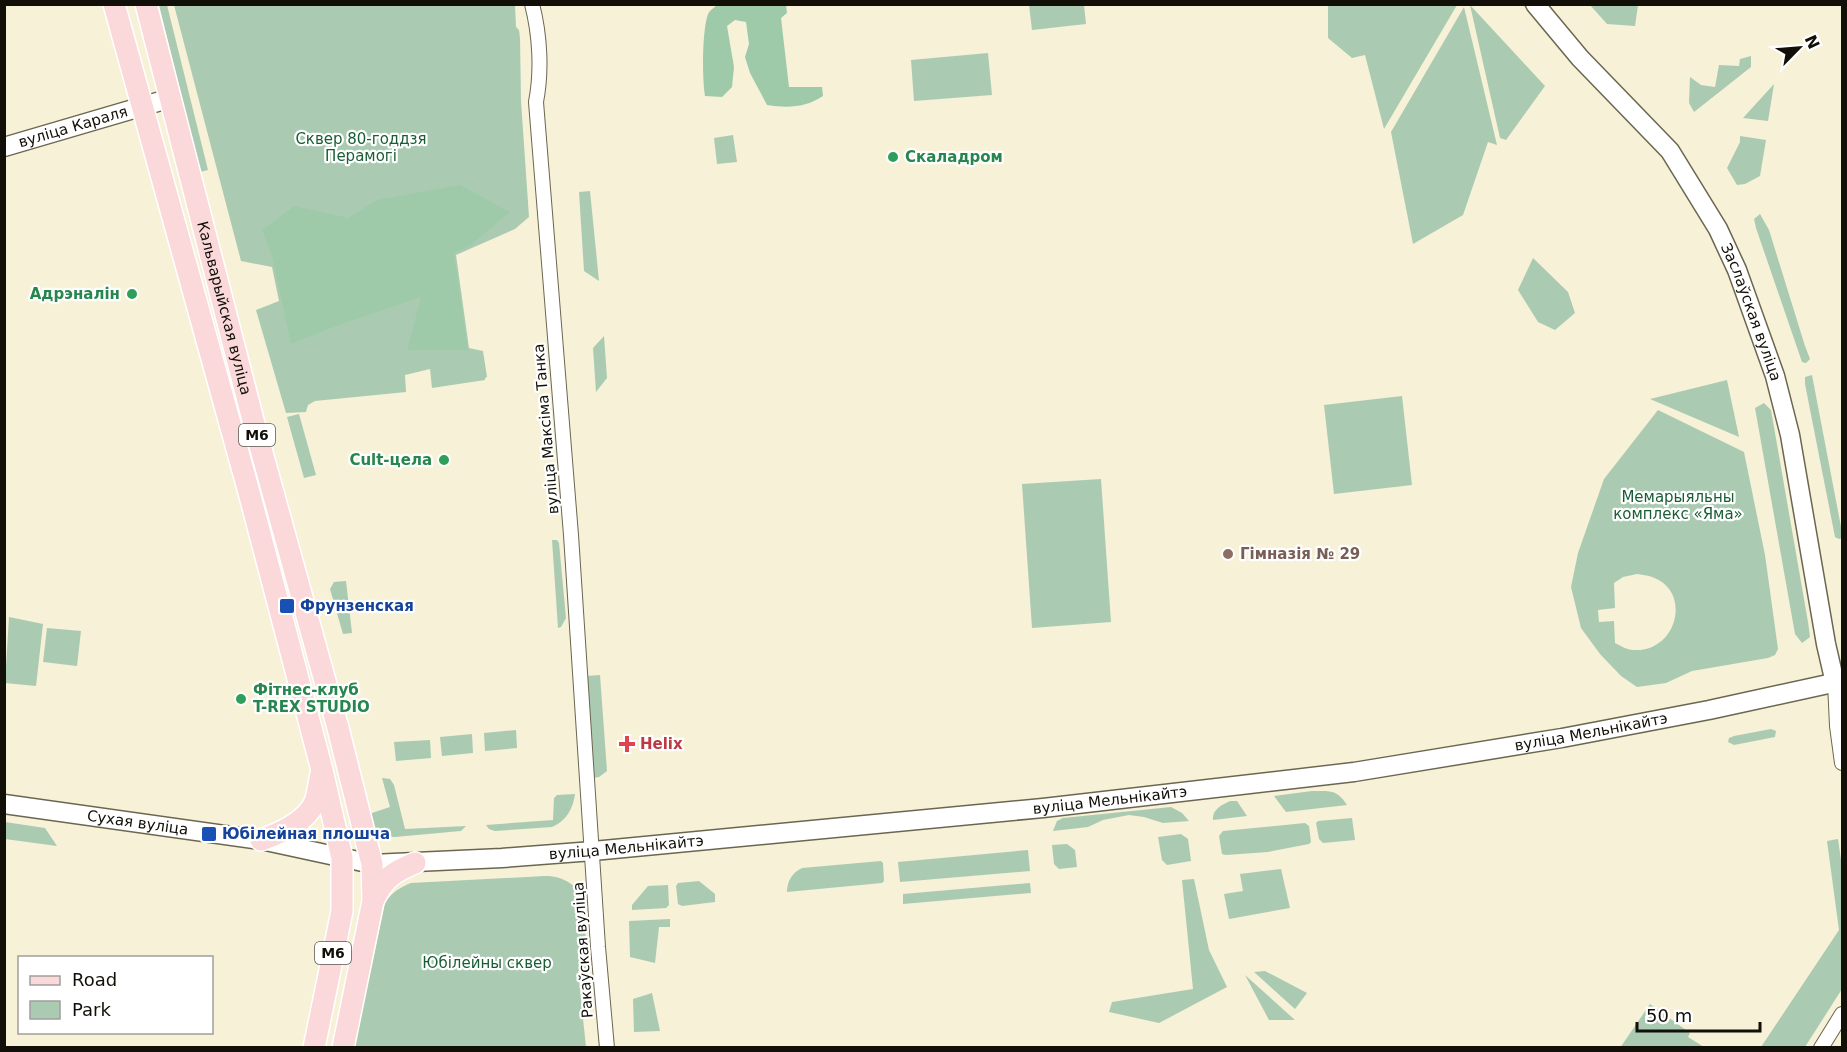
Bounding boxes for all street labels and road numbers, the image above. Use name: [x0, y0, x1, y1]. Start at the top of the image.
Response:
street label: вуліца Караля: [16, 102, 130, 151]
street label: Кальварыйская вуліца: [193, 219, 255, 397]
street label: Заслаўская вуліца: [1717, 240, 1785, 383]
street label: вуліца Максіма Танка: [530, 343, 562, 515]
road number: М6: [239, 424, 275, 446]
street label: вуліца Мельнікайтэ: [1513, 709, 1669, 755]
street label: вуліца Мельнікайтэ: [1032, 782, 1188, 818]
street label: Сухая вуліца: [86, 807, 190, 839]
street label: вуліца Мельнікайтэ: [548, 831, 705, 863]
street label: Ракаўская вуліца: [569, 881, 597, 1019]
road number: М6: [315, 942, 351, 964]

